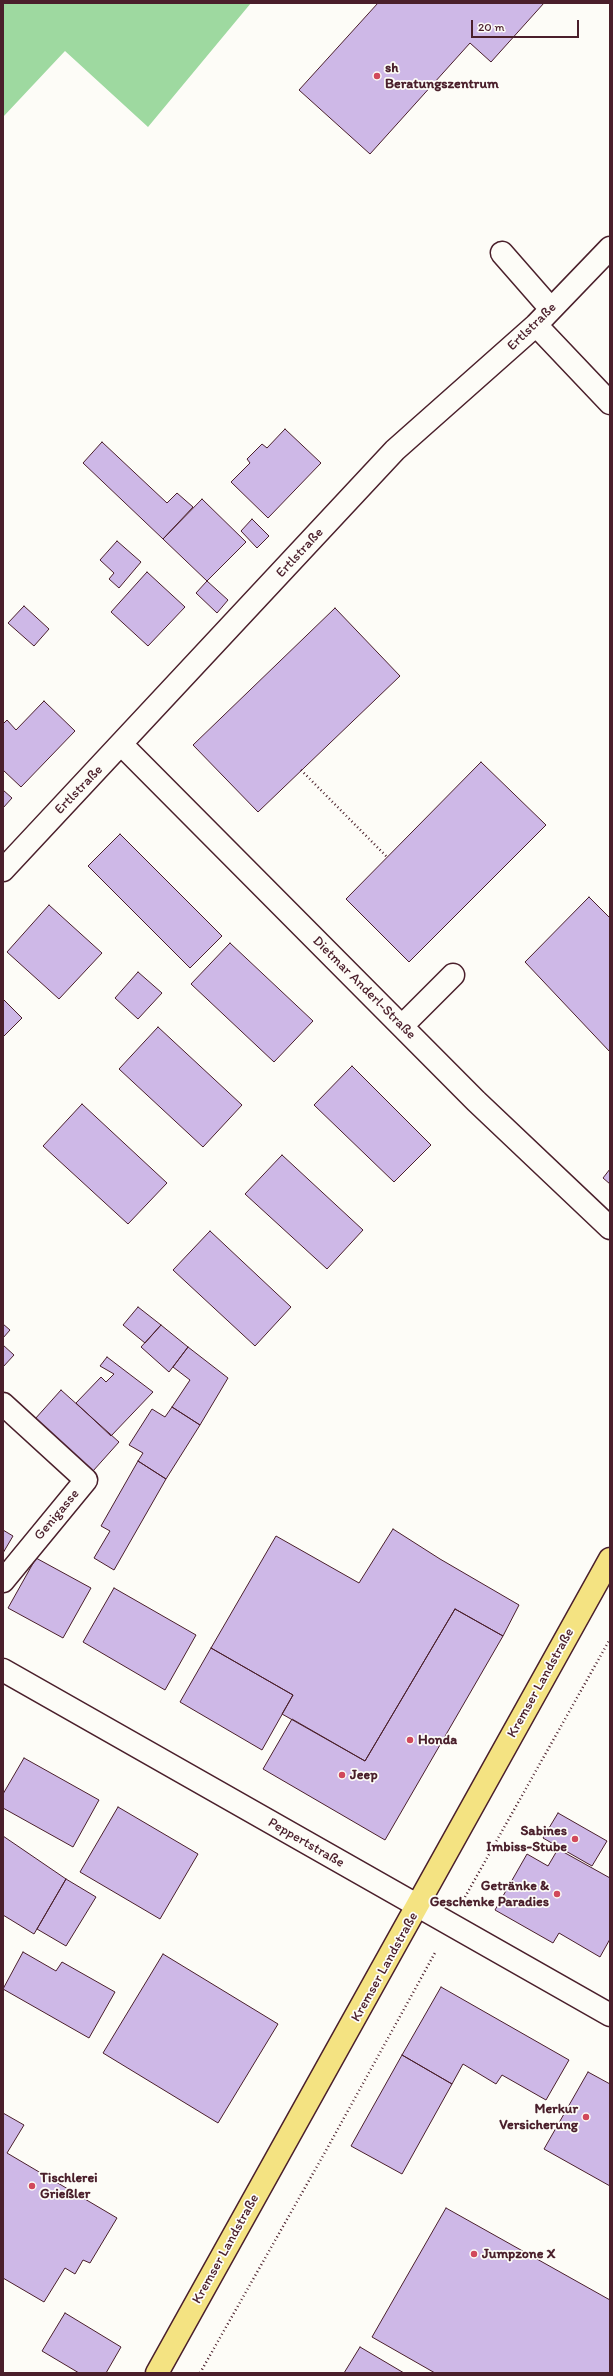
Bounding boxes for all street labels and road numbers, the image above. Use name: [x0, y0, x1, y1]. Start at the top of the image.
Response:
street label: Ertlstraße: [504, 299, 560, 355]
street label: Ertlstraße: [273, 525, 327, 581]
street label: Ertlstraße: [51, 762, 107, 818]
street label: Dietmar Anderl-Straße: [309, 933, 419, 1043]
street label: Genigasse: [31, 1486, 83, 1544]
street label: Kremser Landstraße: [504, 1625, 578, 1741]
street label: Peppertstraße: [265, 1814, 347, 1872]
street label: Kremser Landstraße: [348, 1909, 422, 2025]
street label: Kremser Landstraße: [189, 2191, 263, 2307]

